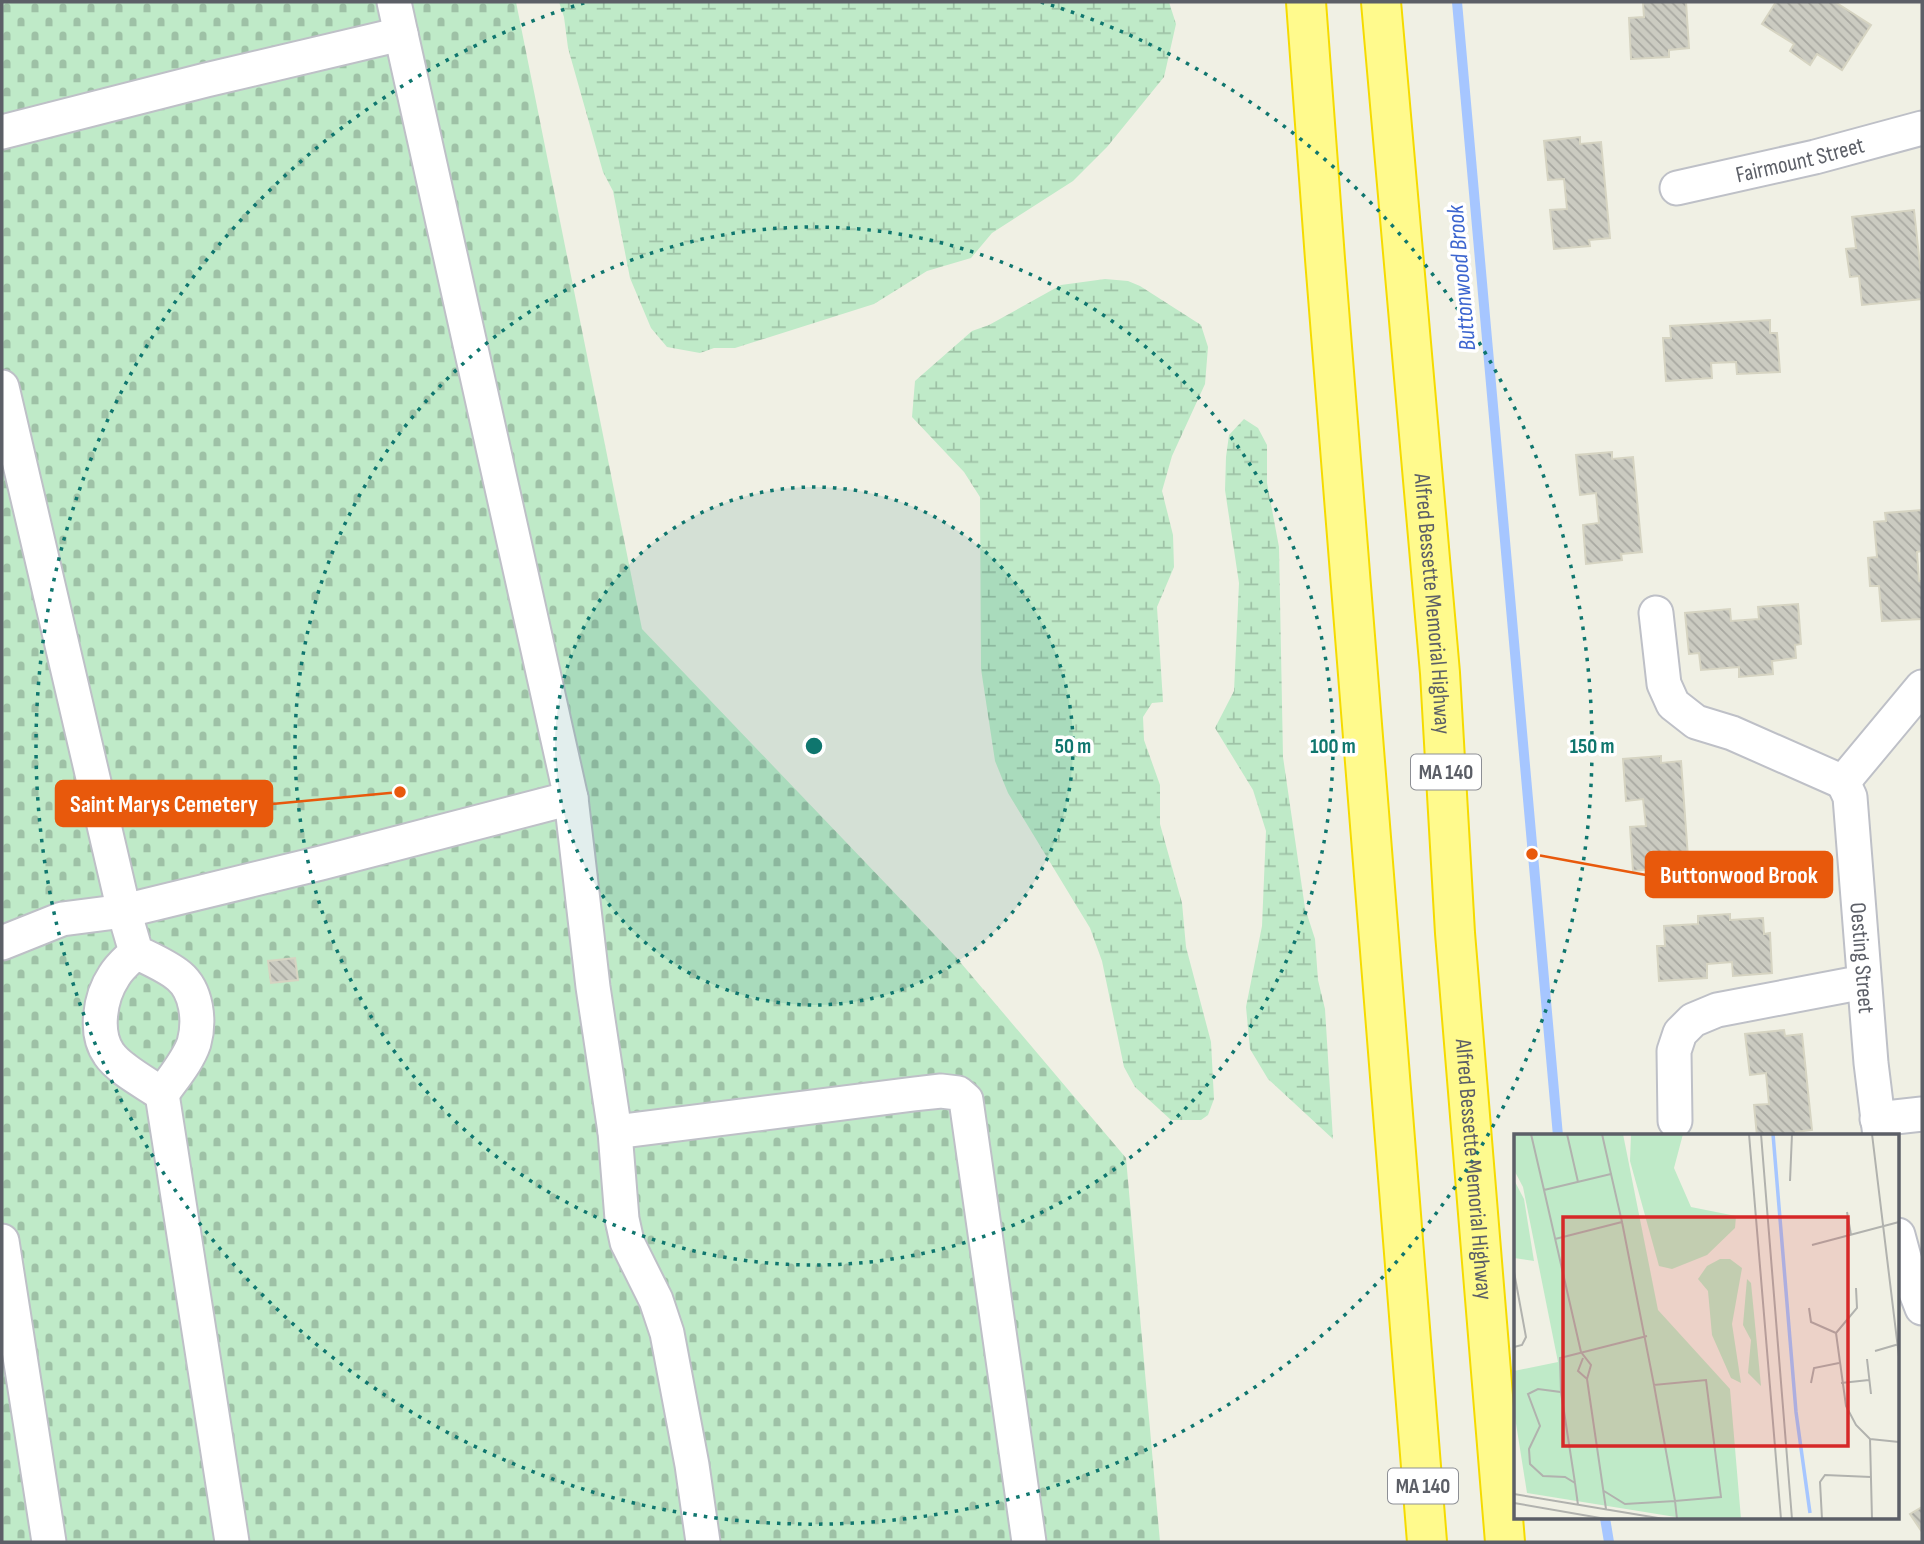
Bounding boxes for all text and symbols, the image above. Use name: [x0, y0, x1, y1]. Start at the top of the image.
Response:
street label: Fairmount Street: [1733, 131, 1867, 189]
water label: Buttonwood Brook: [1441, 203, 1482, 352]
street label: Alfred Bessette Memorial Highway: [1407, 471, 1457, 735]
centre of rings: [802, 734, 826, 758]
text: 50 m: [1055, 734, 1091, 759]
text: 100 m: [1310, 734, 1356, 759]
text: 150 m: [1570, 734, 1614, 759]
road number: MA 140: [1411, 754, 1481, 790]
callout: Saint Marys Cemetery: [56, 781, 272, 826]
text: Saint Marys Cemetery: [70, 790, 258, 819]
callout: Buttonwood Brook: [1646, 852, 1832, 897]
text: Buttonwood Brook: [1660, 861, 1818, 890]
street label: Oesting Street: [1843, 901, 1880, 1015]
street label: Alfred Bessette Memorial Highway: [1449, 1037, 1498, 1301]
inset map: [1514, 1134, 1899, 1520]
road number: MA 140: [1388, 1468, 1458, 1504]

